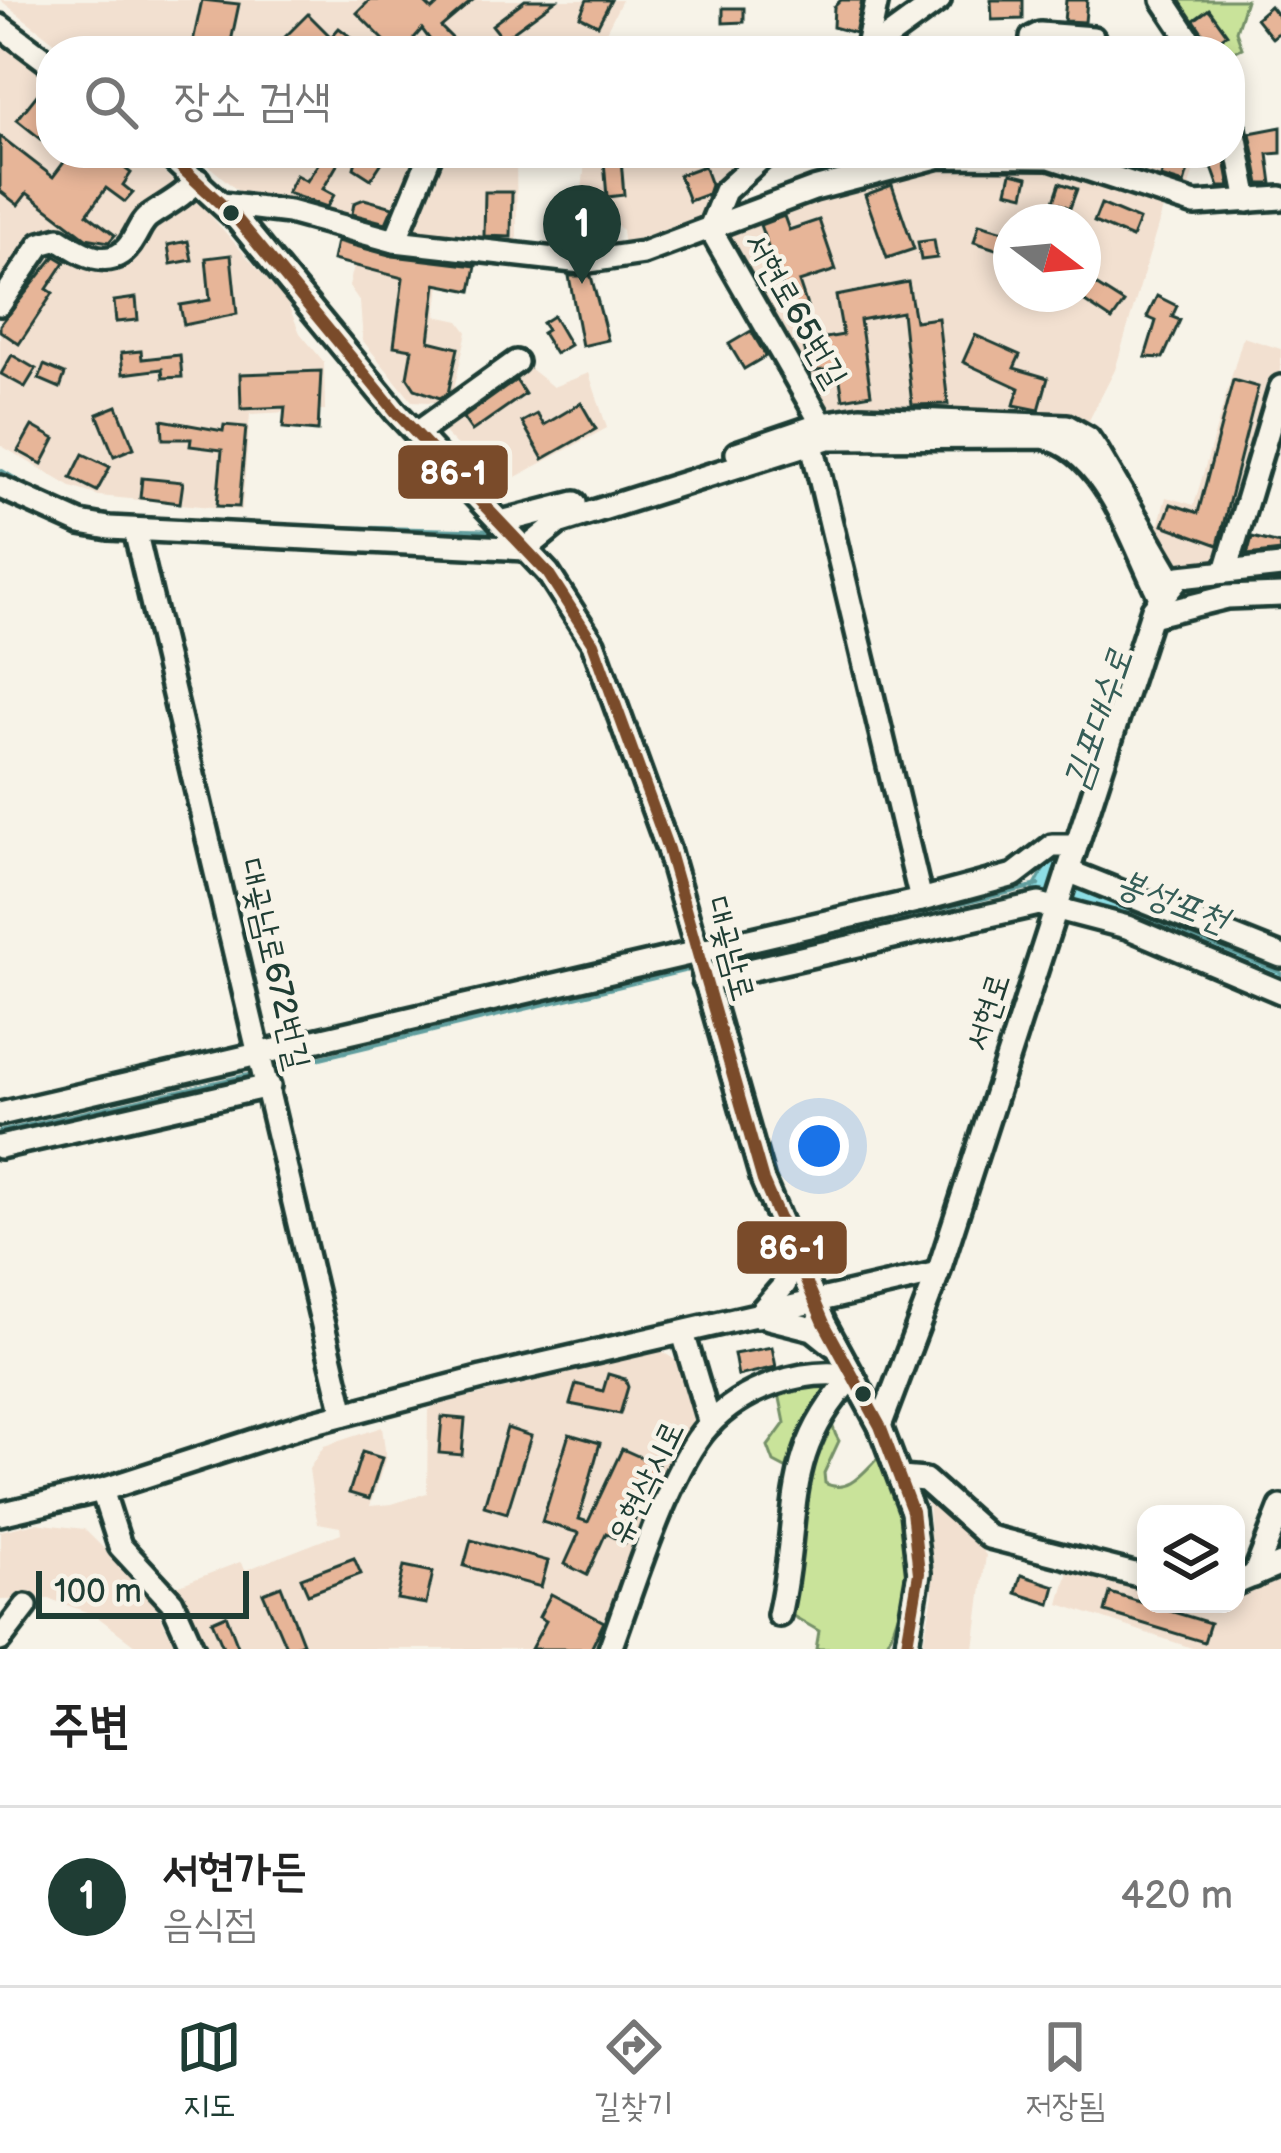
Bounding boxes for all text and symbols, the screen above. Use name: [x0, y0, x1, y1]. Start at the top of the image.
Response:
search box: [36, 36, 1245, 168]
icon: search: [78, 69, 144, 135]
text: 장소 검색: [174, 74, 331, 129]
pin: 1: [543, 185, 621, 284]
unlabelled marker: [220, 202, 242, 224]
north arrow: [993, 204, 1101, 312]
street label: 서현로65번길: [735, 226, 855, 394]
line badge: 86-1: [396, 443, 510, 501]
text: 86-1: [419, 454, 487, 494]
water label: 김포대수로: [1055, 644, 1143, 794]
street label: 대곶남로672번길: [230, 855, 318, 1073]
water label: 봉성포천: [1110, 861, 1237, 944]
street label: 대곶남로: [697, 893, 763, 1005]
street label: 서현로: [957, 968, 1019, 1056]
your location: [789, 1116, 849, 1176]
line badge: 86-1: [735, 1219, 849, 1276]
text: 86-1: [758, 1229, 826, 1269]
unlabelled marker: [852, 1383, 874, 1405]
street label: 유현삭시로: [599, 1415, 693, 1551]
map controls: [1137, 1505, 1245, 1613]
button: layers: [1137, 1505, 1245, 1613]
scale bar: [36, 1565, 249, 1618]
text: 100 m: [54, 1572, 142, 1612]
text: 주변: [48, 1696, 130, 1757]
text: 서현가든: [162, 1844, 307, 1899]
text: 1: [79, 1873, 95, 1920]
text: 420 m: [1120, 1873, 1233, 1920]
text: 음식점: [162, 1901, 256, 1948]
tab: 지도: [176, 2014, 242, 2127]
tab: 길찾기: [594, 2014, 673, 2127]
tab: 저장됨: [1025, 2014, 1105, 2127]

